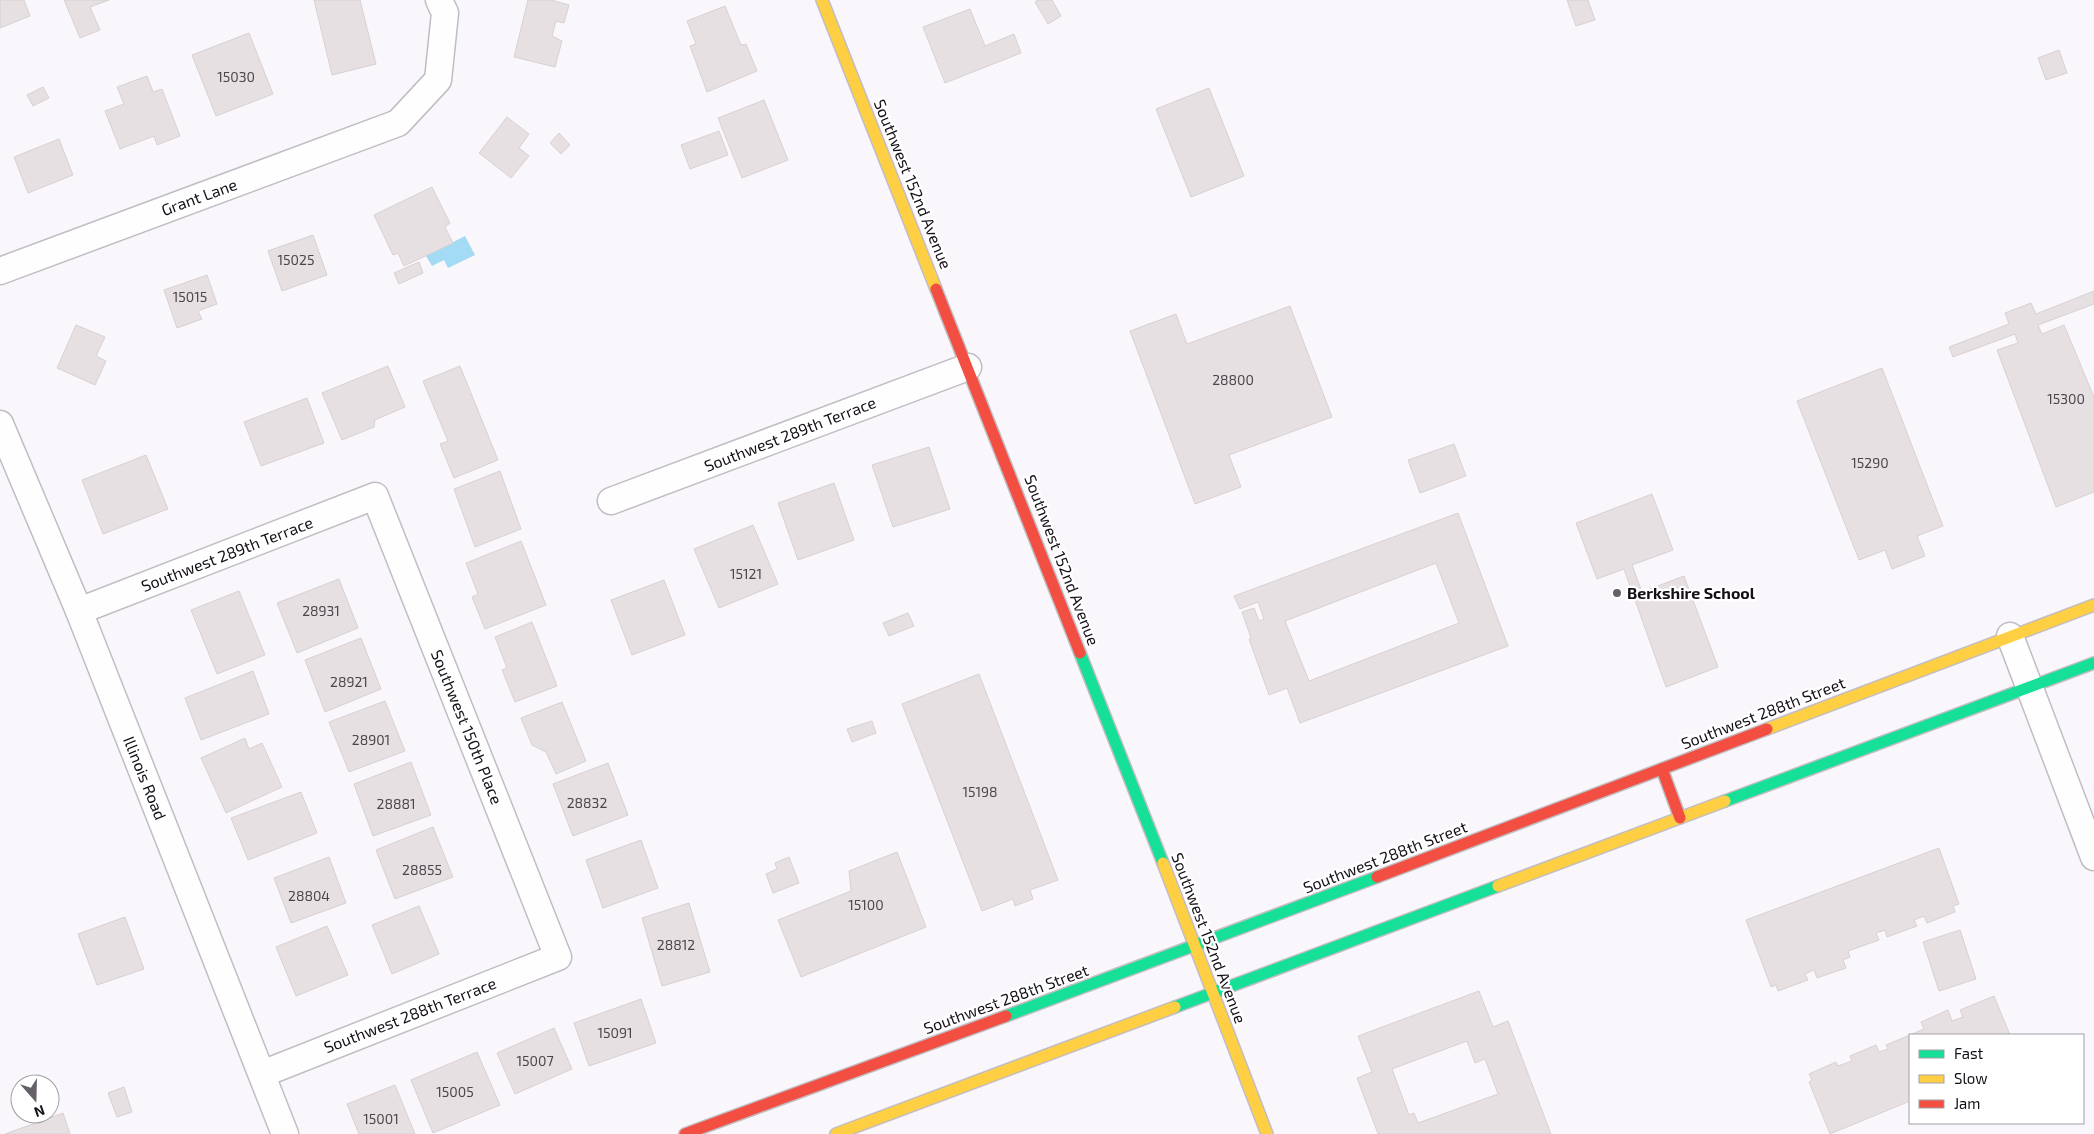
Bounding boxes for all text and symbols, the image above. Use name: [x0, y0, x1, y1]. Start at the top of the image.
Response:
house number: 15030: [217, 68, 255, 85]
street label: Southwest 152nd Avenue: [871, 96, 956, 271]
street label: Grant Lane: [158, 174, 239, 219]
house number: 15025: [278, 251, 314, 268]
house number: 15015: [173, 288, 207, 305]
house number: 28800: [1212, 371, 1254, 388]
house number: 15300: [2047, 390, 2085, 407]
street label: Southwest 289th Terrace: [701, 392, 878, 475]
house number: 15290: [1851, 454, 1889, 471]
street label: Southwest 152nd Avenue: [1021, 472, 1104, 648]
street label: Southwest 289th Terrace: [138, 512, 315, 595]
house number: 15121: [730, 565, 762, 582]
place label: Berkshire School: [1627, 583, 1756, 602]
marker: Berkshire School: [1611, 587, 1623, 599]
house number: 28931: [302, 602, 340, 619]
street label: Southwest 150th Place: [428, 647, 507, 807]
street label: Southwest 288th Street: [1678, 672, 1847, 753]
house number: 28921: [330, 673, 368, 690]
house number: 28901: [352, 731, 390, 748]
street label: Illinois Road: [120, 733, 171, 822]
house number: 15198: [962, 783, 998, 800]
house number: 28832: [567, 794, 607, 811]
house number: 28881: [377, 795, 415, 812]
street label: Southwest 288th Street: [1300, 816, 1469, 897]
street label: Southwest 152nd Avenue: [1168, 850, 1251, 1026]
house number: 28855: [402, 861, 442, 878]
house number: 28804: [288, 887, 330, 904]
house number: 15100: [848, 896, 884, 913]
house number: 28812: [657, 936, 695, 953]
street label: Southwest 288th Street: [921, 960, 1091, 1037]
street label: Southwest 288th Terrace: [321, 973, 499, 1056]
house number: 15091: [597, 1024, 633, 1041]
legend: [1909, 1034, 2084, 1124]
text: Fast: [1954, 1044, 1984, 1062]
house number: 15007: [516, 1052, 554, 1069]
text: Slow: [1954, 1069, 1988, 1087]
north arrow: [10, 1074, 60, 1124]
house number: 15005: [436, 1083, 474, 1100]
text: Jam: [1954, 1094, 1980, 1112]
text: N: [32, 1102, 47, 1121]
house number: 15001: [363, 1110, 399, 1127]

